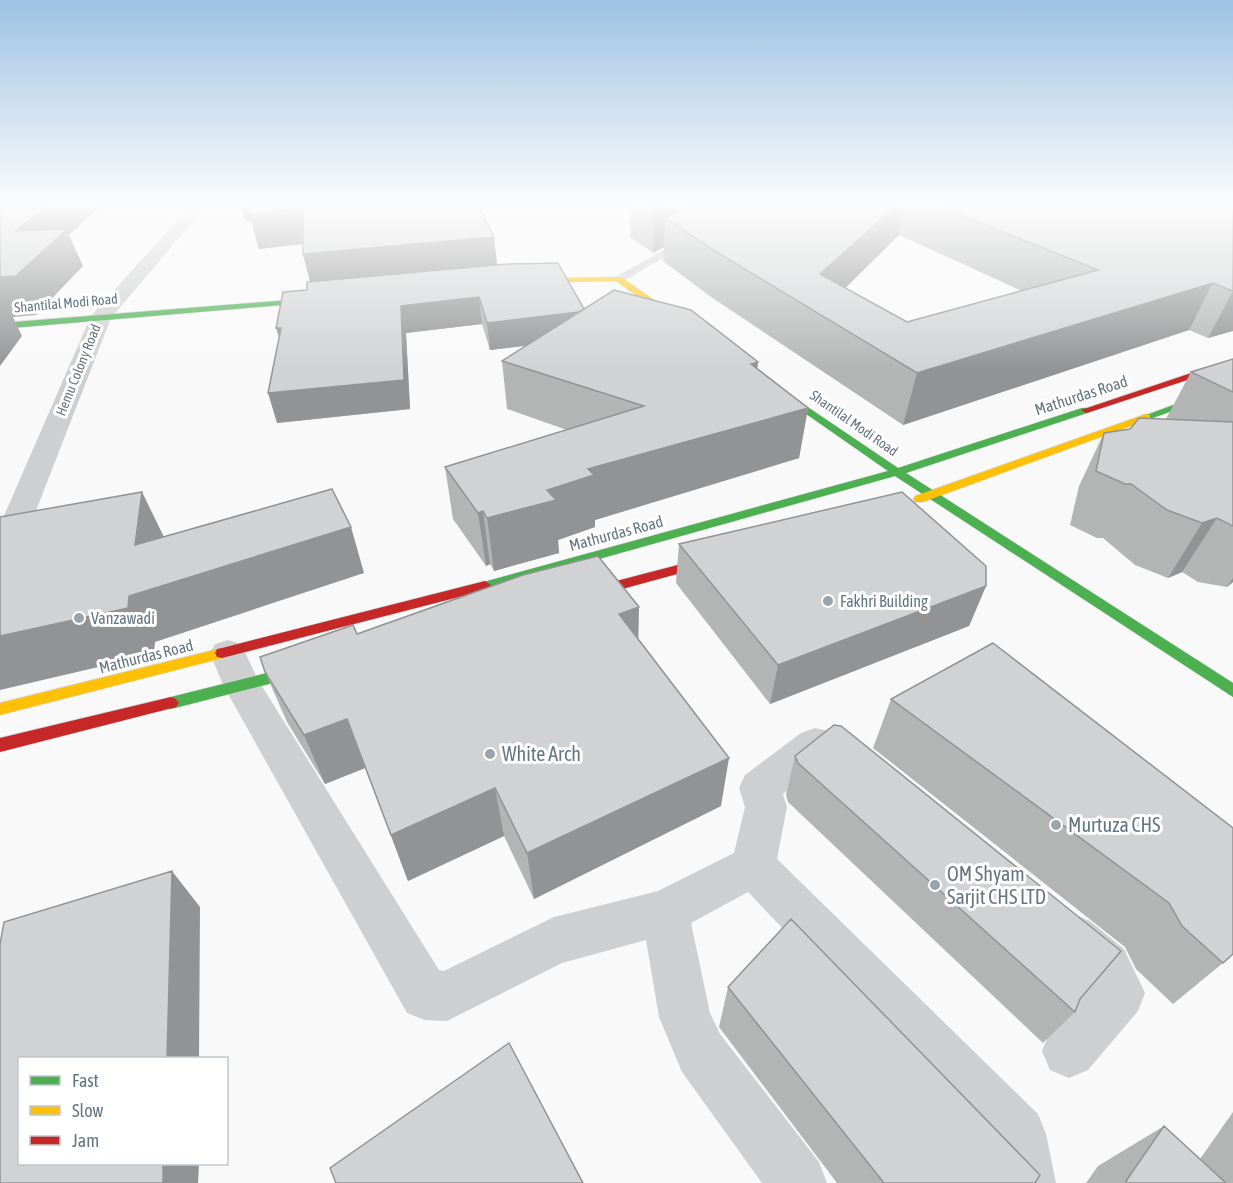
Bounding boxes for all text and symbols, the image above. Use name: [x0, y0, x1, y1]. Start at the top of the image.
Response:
street label: Shantilal Modi Road: [14, 291, 118, 315]
street label: Hemu Colony Road: [52, 322, 104, 418]
street label: Mathurdas Road: [1032, 372, 1130, 418]
street label: Shantilal Modi Road: [807, 387, 901, 459]
street label: Mathurdas Road: [567, 512, 665, 554]
place label: Fakhri Building: [840, 592, 928, 611]
marker: Fakhri Building: [821, 594, 835, 608]
place label: Vanzawadi: [91, 609, 155, 627]
marker: Vanzawadi: [72, 611, 86, 625]
street label: Mathurdas Road: [97, 636, 195, 676]
place label: White Arch: [502, 742, 581, 765]
marker: White Arch: [483, 747, 497, 761]
place label: Murtuza CHS: [1068, 813, 1160, 836]
marker: Murtuza CHS: [1049, 818, 1063, 832]
place label: OM Shyam Sarjit CHS LTD: [947, 862, 1046, 908]
marker: OM Shyam Sarjit CHS LTD: [928, 878, 942, 892]
legend: [18, 1057, 228, 1165]
text: Fast: [72, 1070, 99, 1091]
text: Slow: [72, 1100, 103, 1121]
text: Jam: [72, 1130, 99, 1151]

